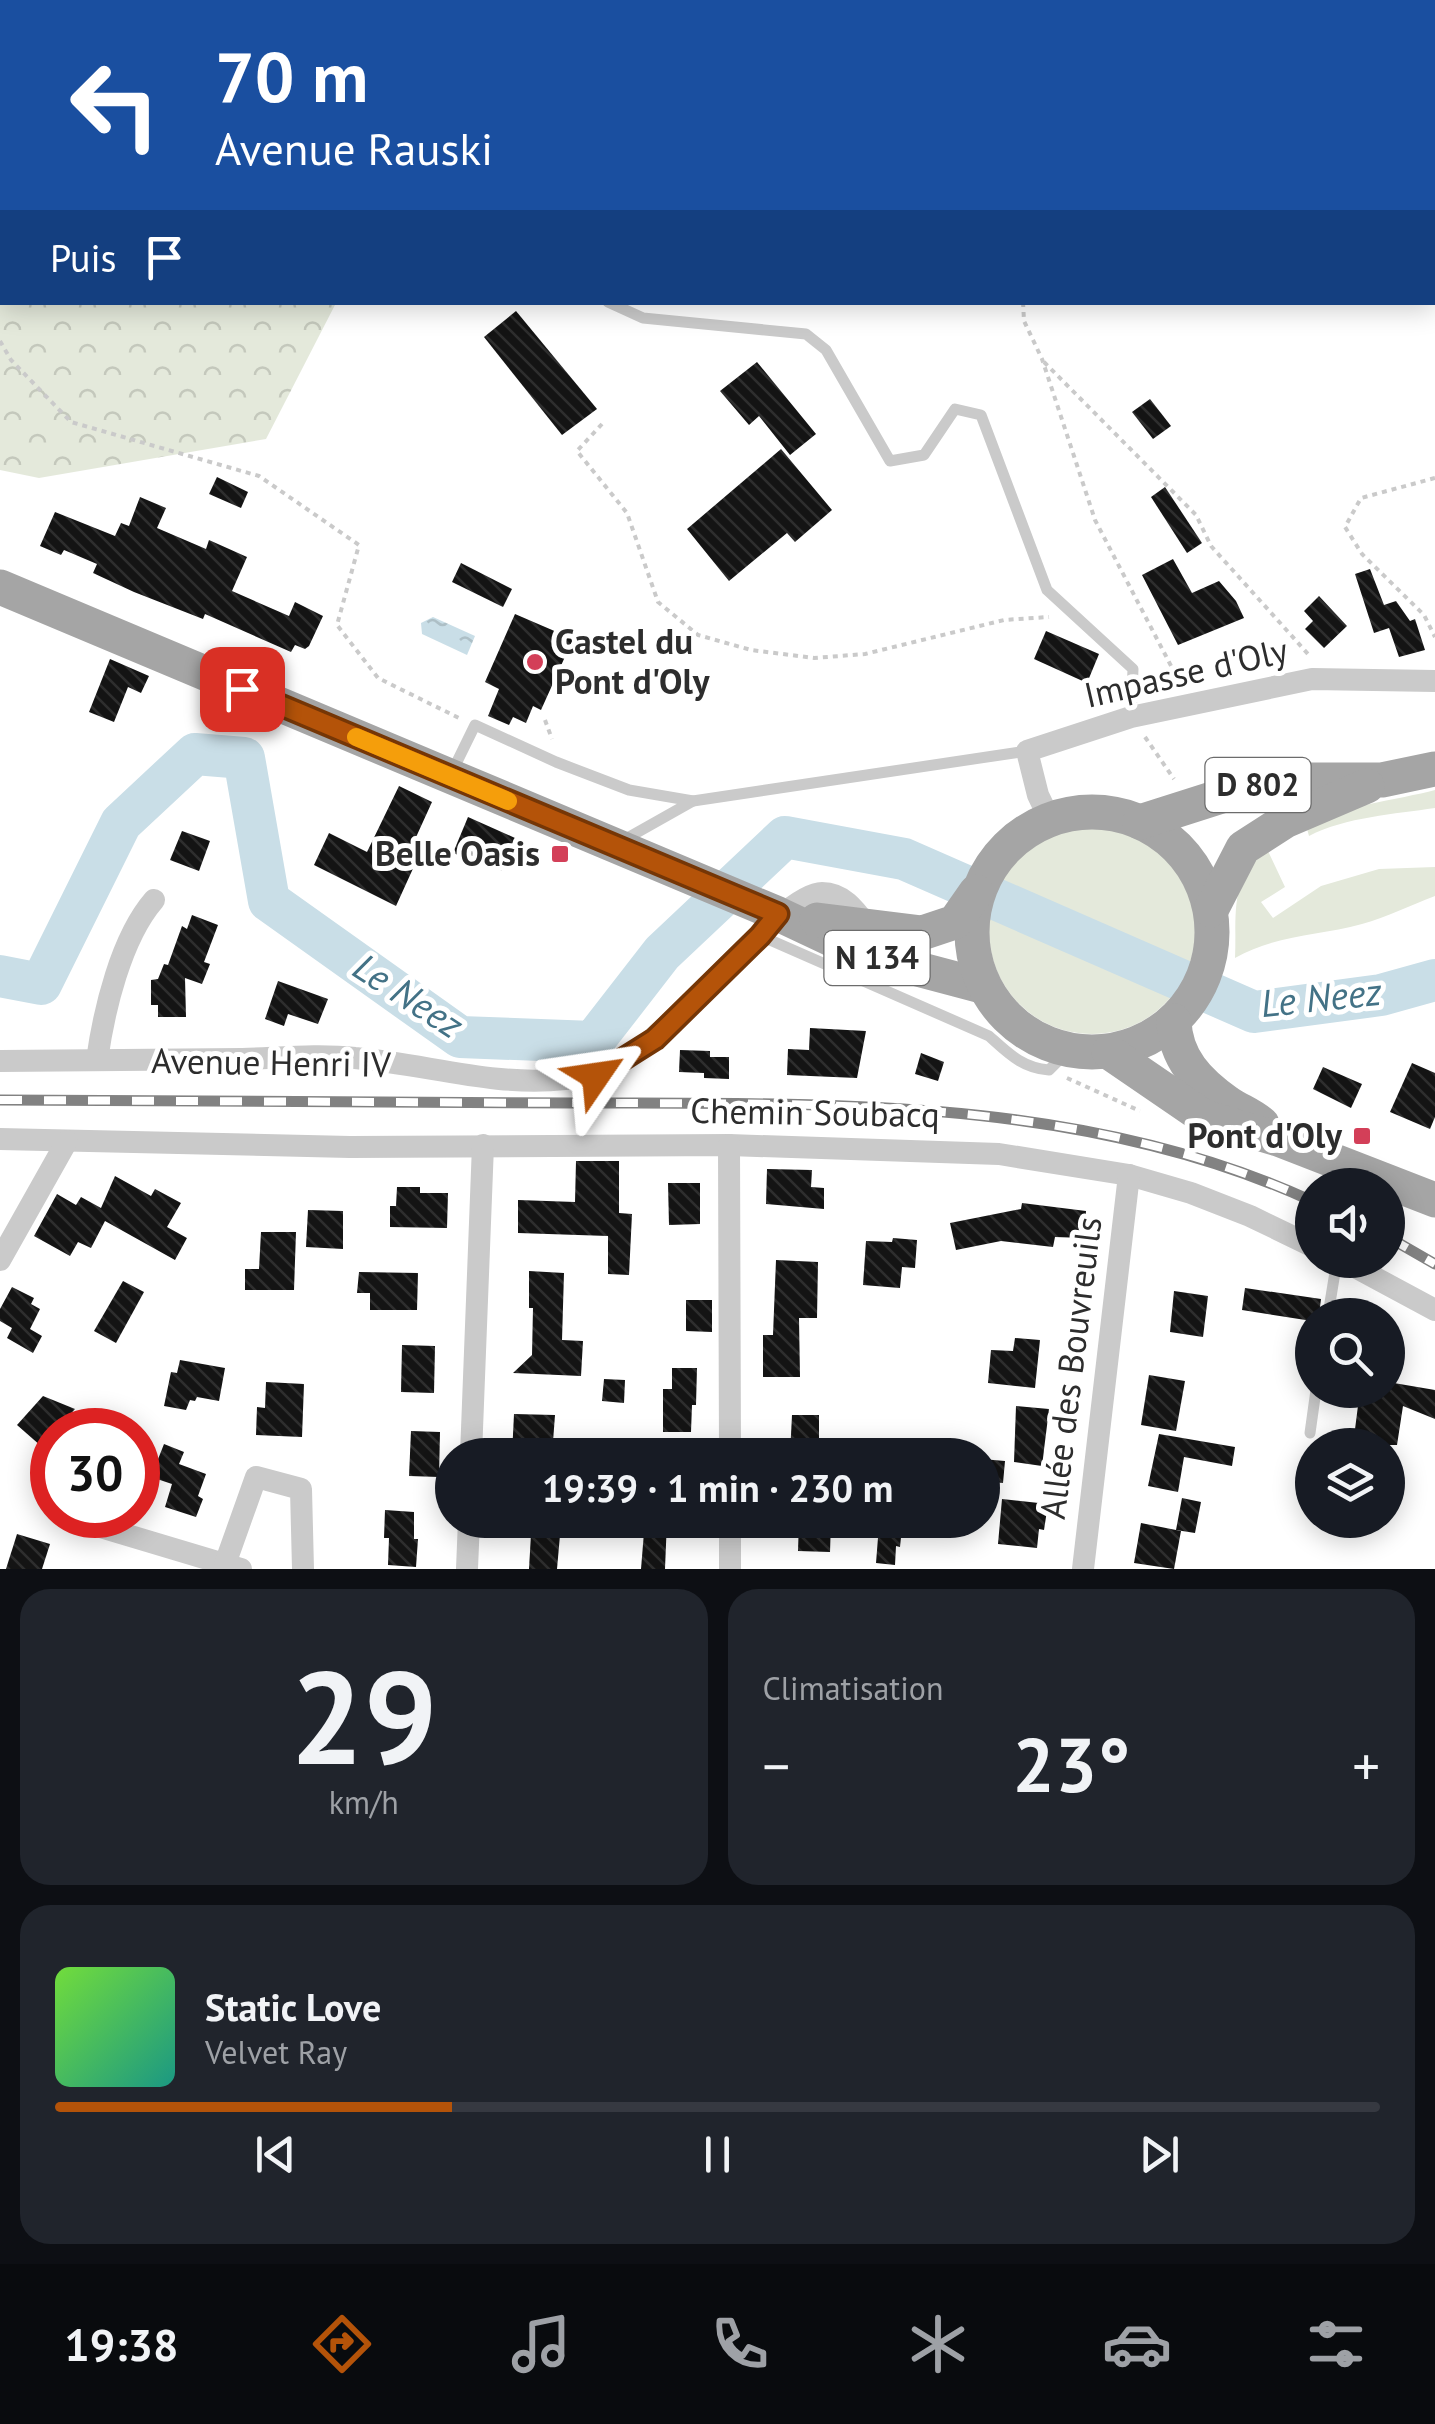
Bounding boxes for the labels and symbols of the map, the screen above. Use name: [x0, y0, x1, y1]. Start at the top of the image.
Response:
place label: Castel du Pont d'Oly: [555, 618, 711, 704]
street label: Impasse d'Oly: [1080, 626, 1292, 718]
pin: [200, 647, 285, 732]
marker: Castel du Pont d'Oly: [524, 651, 546, 673]
road number: D 802: [1206, 758, 1310, 812]
place label: Belle Oasis: [375, 830, 540, 876]
marker: Belle Oasis: [549, 843, 571, 865]
road number: N 134: [824, 931, 930, 985]
water label: Le Neez: [345, 941, 473, 1049]
water label: Le Neez: [1258, 966, 1384, 1027]
position arrow: [544, 1024, 648, 1128]
street label: Avenue Henri IV: [151, 1037, 391, 1087]
street label: Chemin Soubacq: [690, 1087, 940, 1137]
place label: Pont d'Oly: [1187, 1112, 1343, 1158]
marker: Pont d'Oly: [1351, 1125, 1373, 1147]
street label: Allée des Bouvreuils: [1029, 1214, 1111, 1522]
speed limit sign: 30: [30, 1408, 160, 1538]

